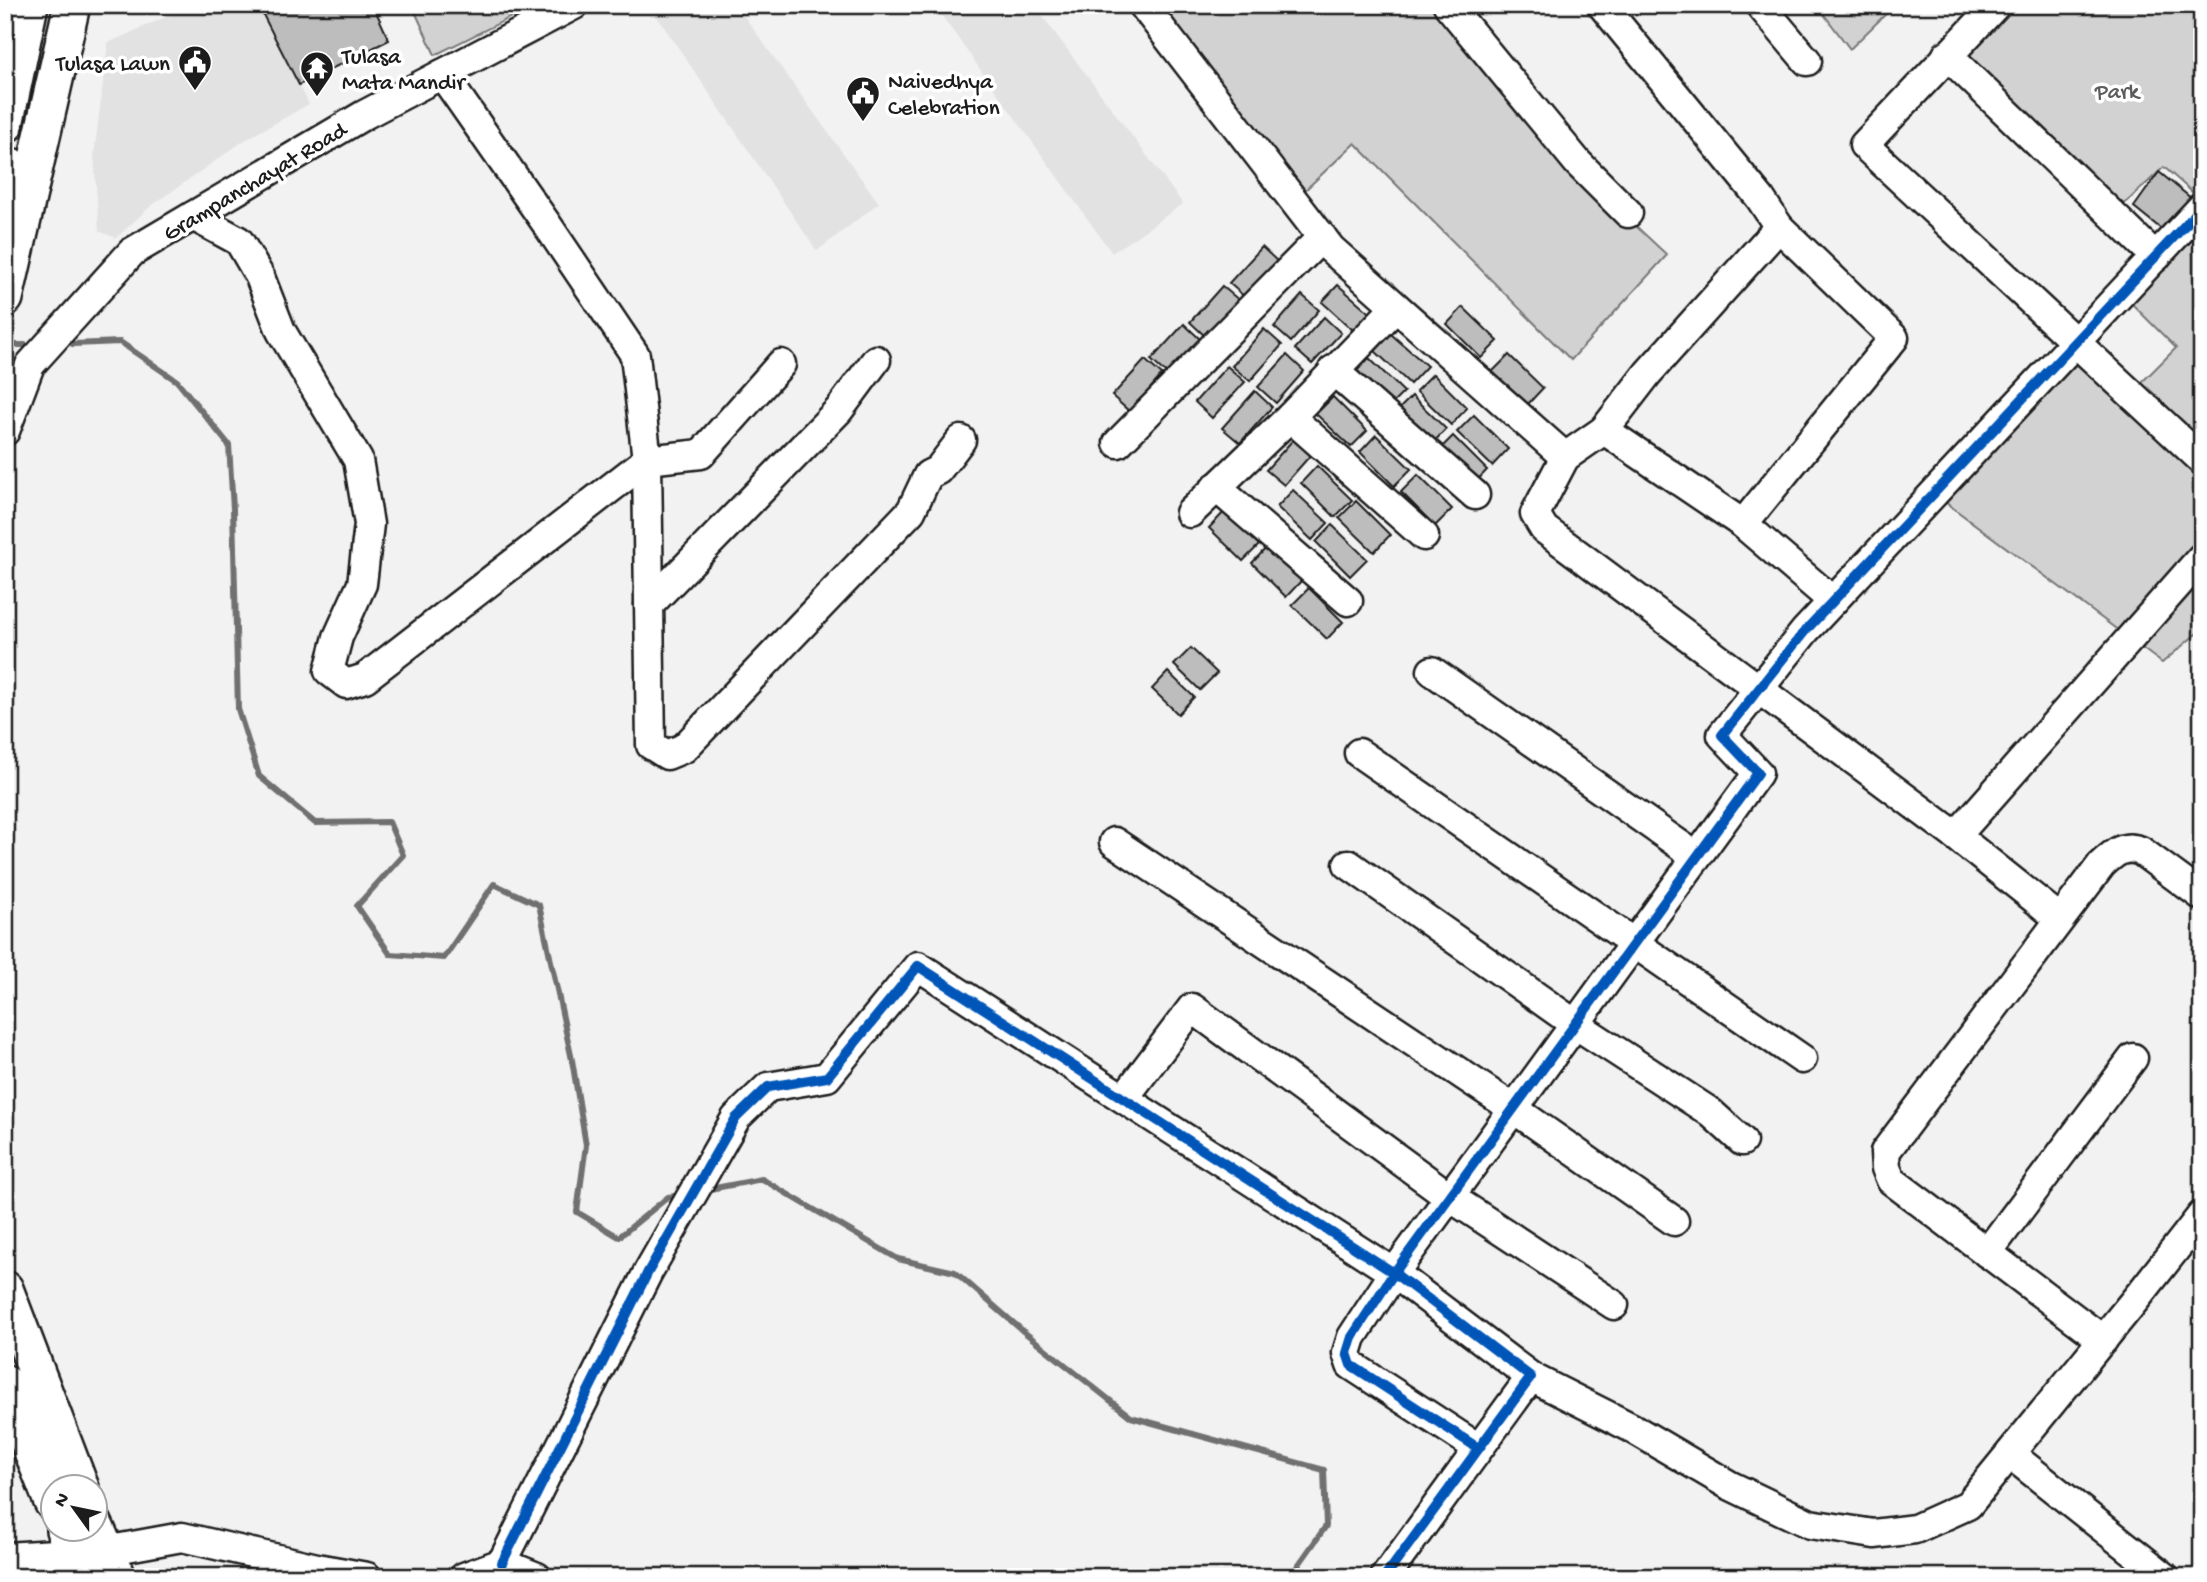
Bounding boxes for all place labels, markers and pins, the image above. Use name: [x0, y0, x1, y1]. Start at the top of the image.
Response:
public building icon: Tulasa Lawn: [176, 43, 214, 92]
place label: Tulasa Mata Mandir: [340, 45, 466, 98]
temple icon: Tulasa Mata Mandir: [298, 49, 336, 98]
place label: Tulasa Lawn: [54, 52, 170, 79]
place label: Naivedhya Celebration: [888, 70, 1000, 123]
public building icon: Naivedhya Celebration: [844, 74, 882, 123]

